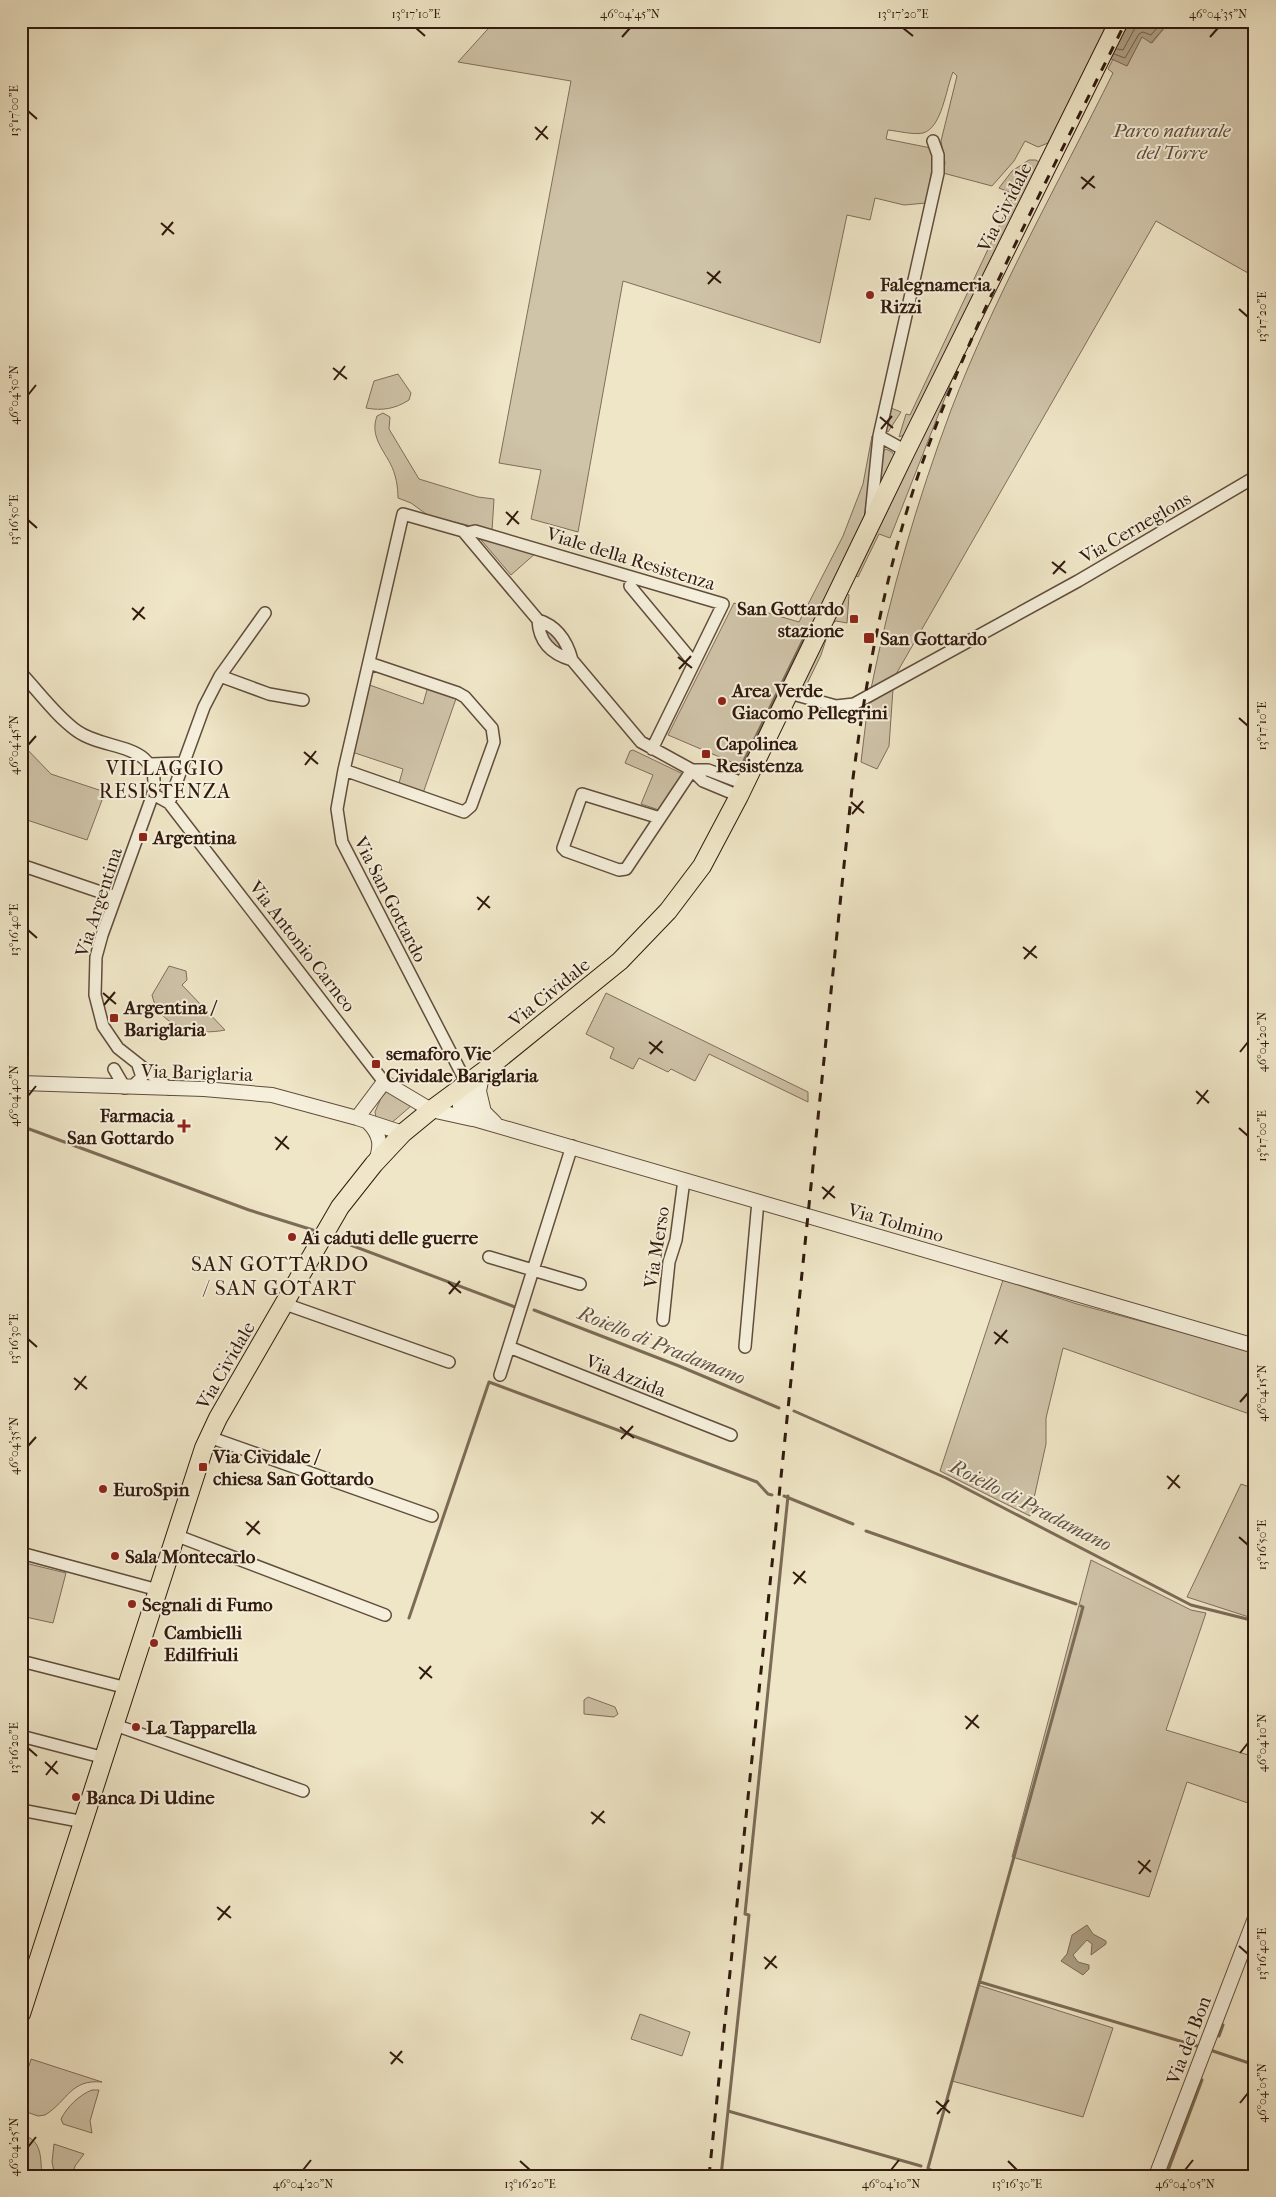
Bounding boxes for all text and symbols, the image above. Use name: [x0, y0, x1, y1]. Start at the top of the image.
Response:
text: 13°17'10"E: [391, 7, 441, 21]
text: 46°04'45"N: [600, 7, 660, 21]
text: 13°17'20"E: [877, 7, 929, 21]
text: 46°04'35"N: [1189, 7, 1247, 21]
text: 13°17'00"E: [7, 85, 21, 137]
park label: Parco naturale del Torre: [1113, 120, 1232, 164]
street label: Via Cividale: [973, 159, 1037, 257]
place label: Falegnameria Rizzi: [879, 274, 992, 318]
marker: Falegnameria Rizzi: [864, 289, 876, 301]
text: 13°17'20"E: [1255, 291, 1269, 343]
text: 46°04'50"N: [7, 365, 21, 425]
street label: Via Cerneglons: [1075, 487, 1195, 569]
text: 13°16'50"E: [7, 495, 21, 545]
street label: Viale della Resistenza: [543, 523, 718, 595]
place label: San Gottardo stazione: [737, 598, 845, 642]
marker: San Gottardo stazione: [848, 613, 860, 625]
place label: San Gottardo: [880, 628, 987, 650]
marker: San Gottardo: [862, 631, 876, 645]
place label: Area Verde Giacomo Pellegrini: [731, 680, 888, 724]
marker: Area Verde Giacomo Pellegrini: [716, 695, 728, 707]
text: 13°17'10"E: [1255, 701, 1269, 751]
text: 46°04'45"N: [7, 715, 21, 775]
place label: Capolinea Resistenza: [716, 733, 804, 777]
marker: Capolinea Resistenza: [700, 748, 712, 760]
district label: VILLAGGIO RESISTENZA: [99, 757, 231, 803]
place label: Argentina: [152, 827, 237, 849]
marker: Argentina: [137, 831, 149, 843]
street label: Via San Gottardo: [349, 832, 431, 966]
street label: Via Argentina: [71, 845, 127, 961]
street label: Via Antonio Carneo: [244, 876, 360, 1017]
text: 13°16'40"E: [7, 904, 21, 956]
street label: Via Cividale: [504, 954, 594, 1033]
place label: Argentina / Bariglaria: [123, 997, 218, 1041]
marker: Argentina / Bariglaria: [108, 1012, 120, 1024]
text: 46°04'20"N: [1255, 1012, 1269, 1072]
place label: semaforo Vie Cividale Bariglaria: [386, 1043, 539, 1087]
marker: semaforo Vie Cividale Bariglaria: [370, 1058, 382, 1070]
street label: Via Bariglaria: [139, 1060, 254, 1086]
text: 46°04'40"N: [7, 1065, 21, 1127]
place label: Farmacia San Gottardo: [67, 1105, 175, 1149]
text: 13°17'00"E: [1255, 1110, 1269, 1162]
marker: Farmacia San Gottardo: [178, 1120, 190, 1132]
street label: Via Tolmino: [844, 1199, 946, 1247]
street label: Via Merso: [640, 1205, 674, 1290]
place label: Ai caduti delle guerre: [301, 1227, 479, 1249]
marker: Ai caduti delle guerre: [286, 1231, 298, 1243]
district label: SAN GOTTARDO / SAN GOTART: [191, 1252, 369, 1300]
water label: Roiello di Pradamano: [573, 1301, 749, 1389]
text: 13°16'30"E: [7, 1314, 21, 1364]
street label: Via Cividale: [191, 1318, 260, 1414]
street label: Via Azzida: [581, 1350, 669, 1402]
text: 46°04'15"N: [1255, 1364, 1269, 1422]
text: 46°04'35"N: [7, 1417, 21, 1475]
place label: Via Cividale / chiesa San Gottardo: [212, 1446, 374, 1490]
water label: Roiello di Pradamano: [944, 1454, 1115, 1556]
marker: Via Cividale / chiesa San Gottardo: [197, 1461, 209, 1473]
place label: EuroSpin: [113, 1479, 191, 1501]
marker: EuroSpin: [97, 1483, 109, 1495]
text: 13°16'50"E: [1255, 1520, 1269, 1570]
place label: Sala Montecarlo: [125, 1546, 256, 1568]
marker: Sala Montecarlo: [109, 1550, 121, 1562]
place label: Segnali di Fumo: [142, 1594, 273, 1616]
marker: Segnali di Fumo: [126, 1598, 138, 1610]
place label: Cambielli Edilfriuli: [164, 1622, 242, 1666]
marker: Cambielli Edilfriuli: [148, 1637, 160, 1649]
text: 46°04'10"N: [1255, 1714, 1269, 1772]
place label: La Tapparella: [146, 1717, 258, 1739]
marker: La Tapparella: [130, 1721, 142, 1733]
text: 13°16'20"E: [7, 1722, 21, 1774]
place label: Banca Di Udine: [86, 1787, 215, 1809]
marker: Banca Di Udine: [70, 1791, 82, 1803]
text: 13°16'40"E: [1255, 1928, 1269, 1980]
street label: Via del Bon: [1162, 1993, 1216, 2088]
text: 46°04'05"N: [1255, 2063, 1269, 2123]
text: 46°04'25"N: [7, 2117, 21, 2177]
text: 46°04'20"N: [273, 2177, 333, 2191]
text: 13°16'20"E: [504, 2177, 556, 2191]
text: 46°04'10"N: [862, 2177, 920, 2191]
text: 13°16'30"E: [992, 2177, 1042, 2191]
text: 46°04'05"N: [1155, 2177, 1215, 2191]

